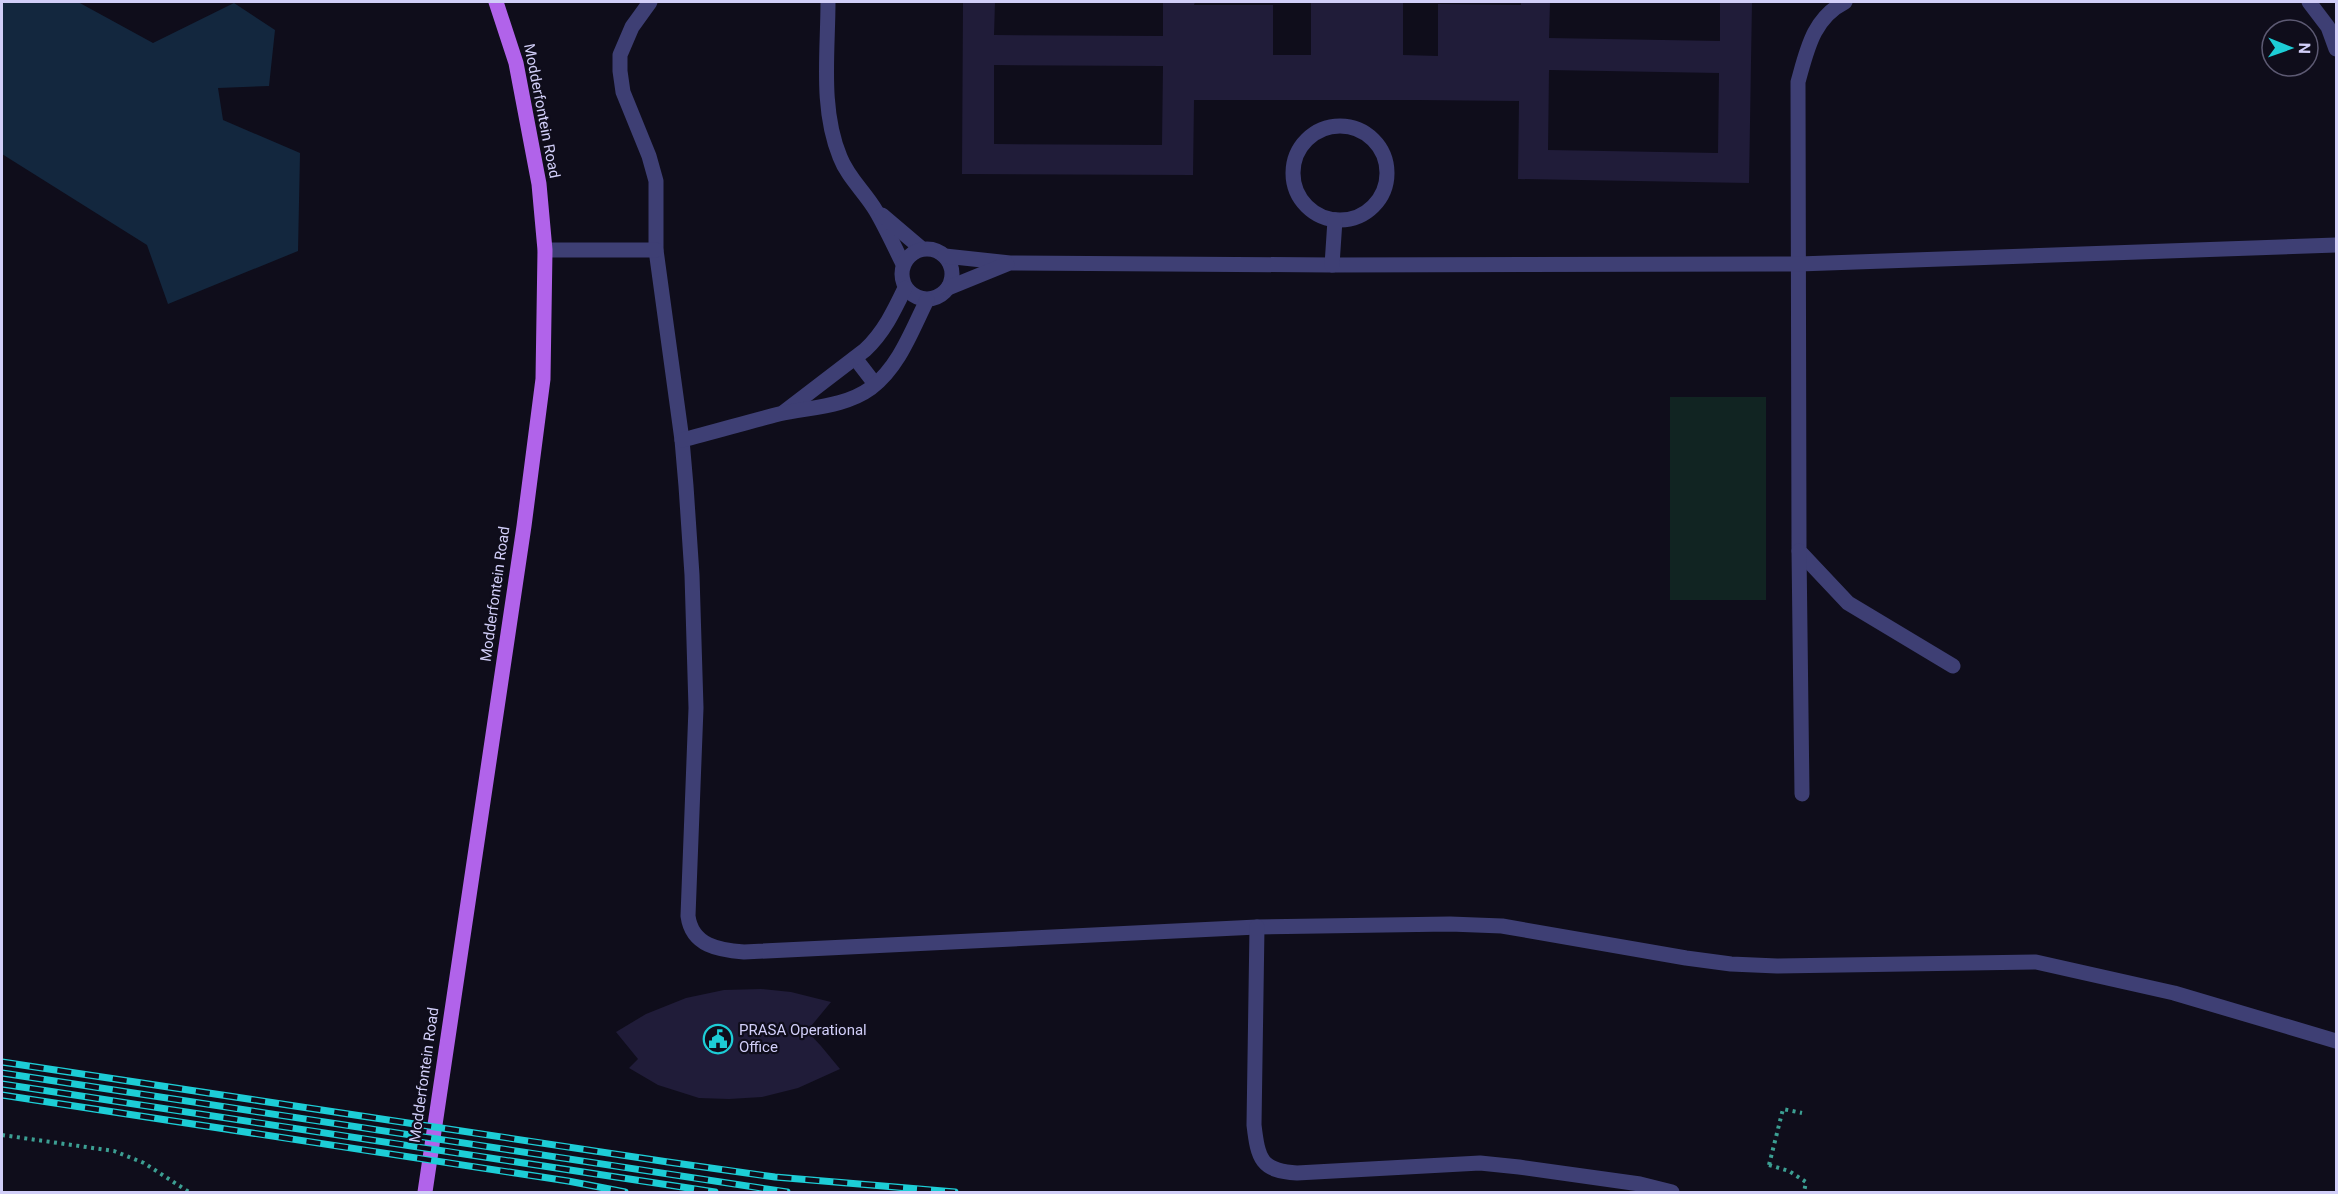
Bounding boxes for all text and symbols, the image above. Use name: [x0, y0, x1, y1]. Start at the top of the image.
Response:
north arrow: [2260, 18, 2320, 78]
street label: Modderfontein Road: [520, 42, 564, 180]
text: N: [2295, 42, 2314, 54]
street label: Modderfontein Road: [477, 525, 513, 663]
street label: Modderfontein Road: [406, 1006, 442, 1144]
place label: PRASA Operational Office: [739, 1021, 867, 1056]
public building icon: PRASA Operational Office: [702, 1023, 734, 1055]

